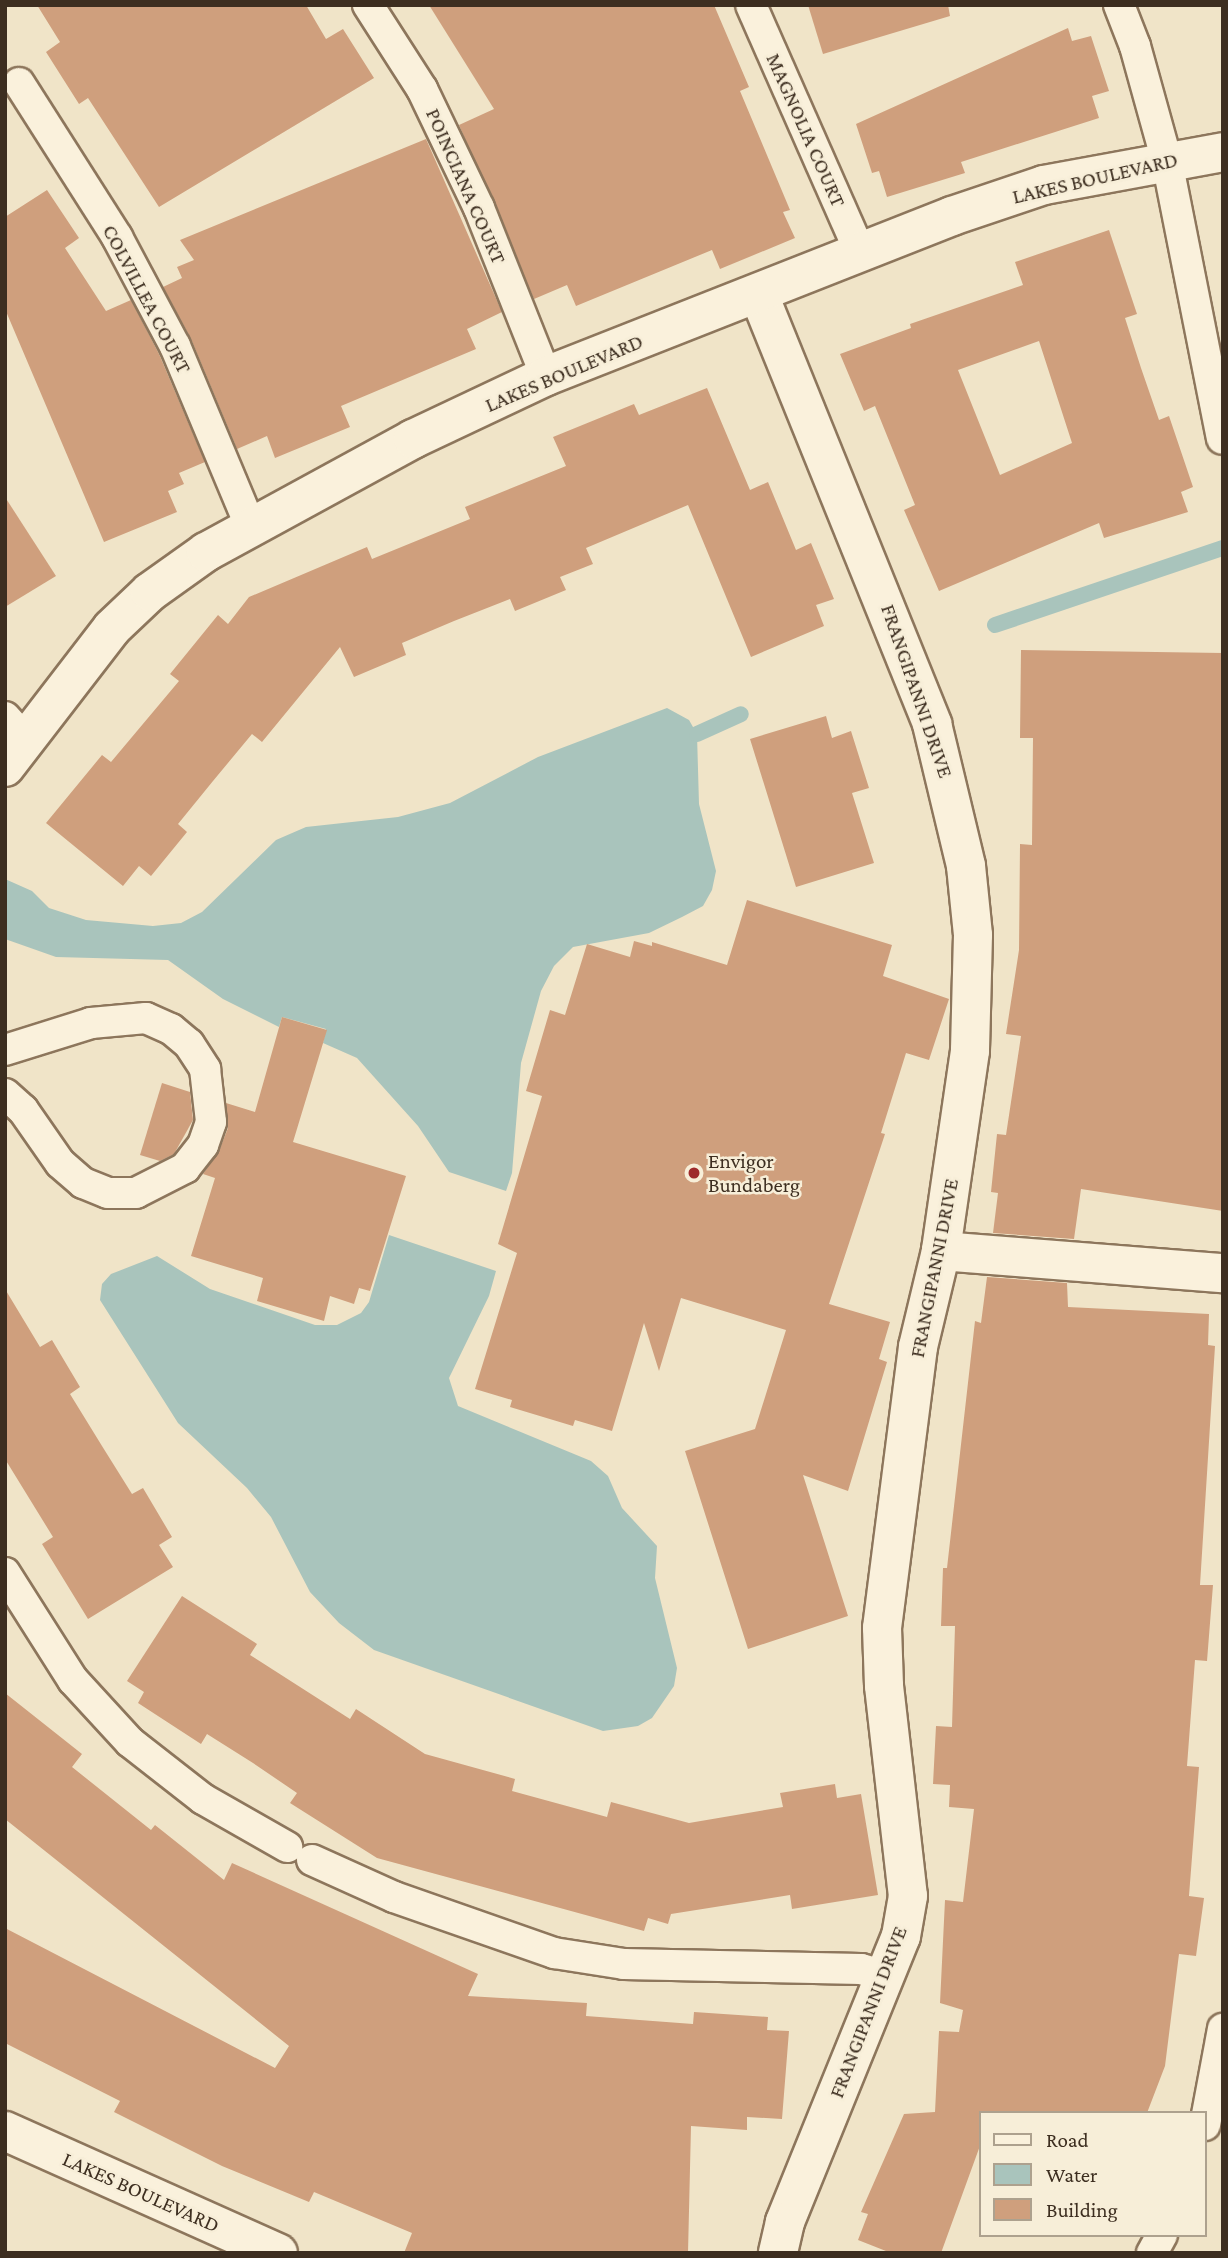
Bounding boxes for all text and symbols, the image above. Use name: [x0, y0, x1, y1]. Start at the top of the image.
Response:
street label: MAGNOLIA COURT: [761, 49, 851, 211]
street label: POINCIANA COURT: [420, 104, 512, 268]
street label: LAKES BOULEVARD: [1010, 147, 1180, 209]
street label: COLVILLEA COURT: [97, 220, 197, 378]
street label: LAKES BOULEVARD: [481, 328, 647, 418]
street label: FRANGIPANNI DRIVE: [875, 601, 959, 781]
place label: Envigor Bundaberg: [708, 1148, 800, 1198]
marker: Envigor Bundaberg: [686, 1165, 702, 1181]
street label: FRANGIPANNI DRIVE: [904, 1176, 964, 1360]
street label: FRANGIPANNI DRIVE: [824, 1923, 912, 2101]
legend: [979, 2111, 1207, 2237]
text: Road: [1046, 2128, 1089, 2152]
street label: LAKES BOULEVARD: [59, 2146, 223, 2238]
text: Water: [1046, 2163, 1098, 2187]
text: Building: [1046, 2198, 1118, 2222]

